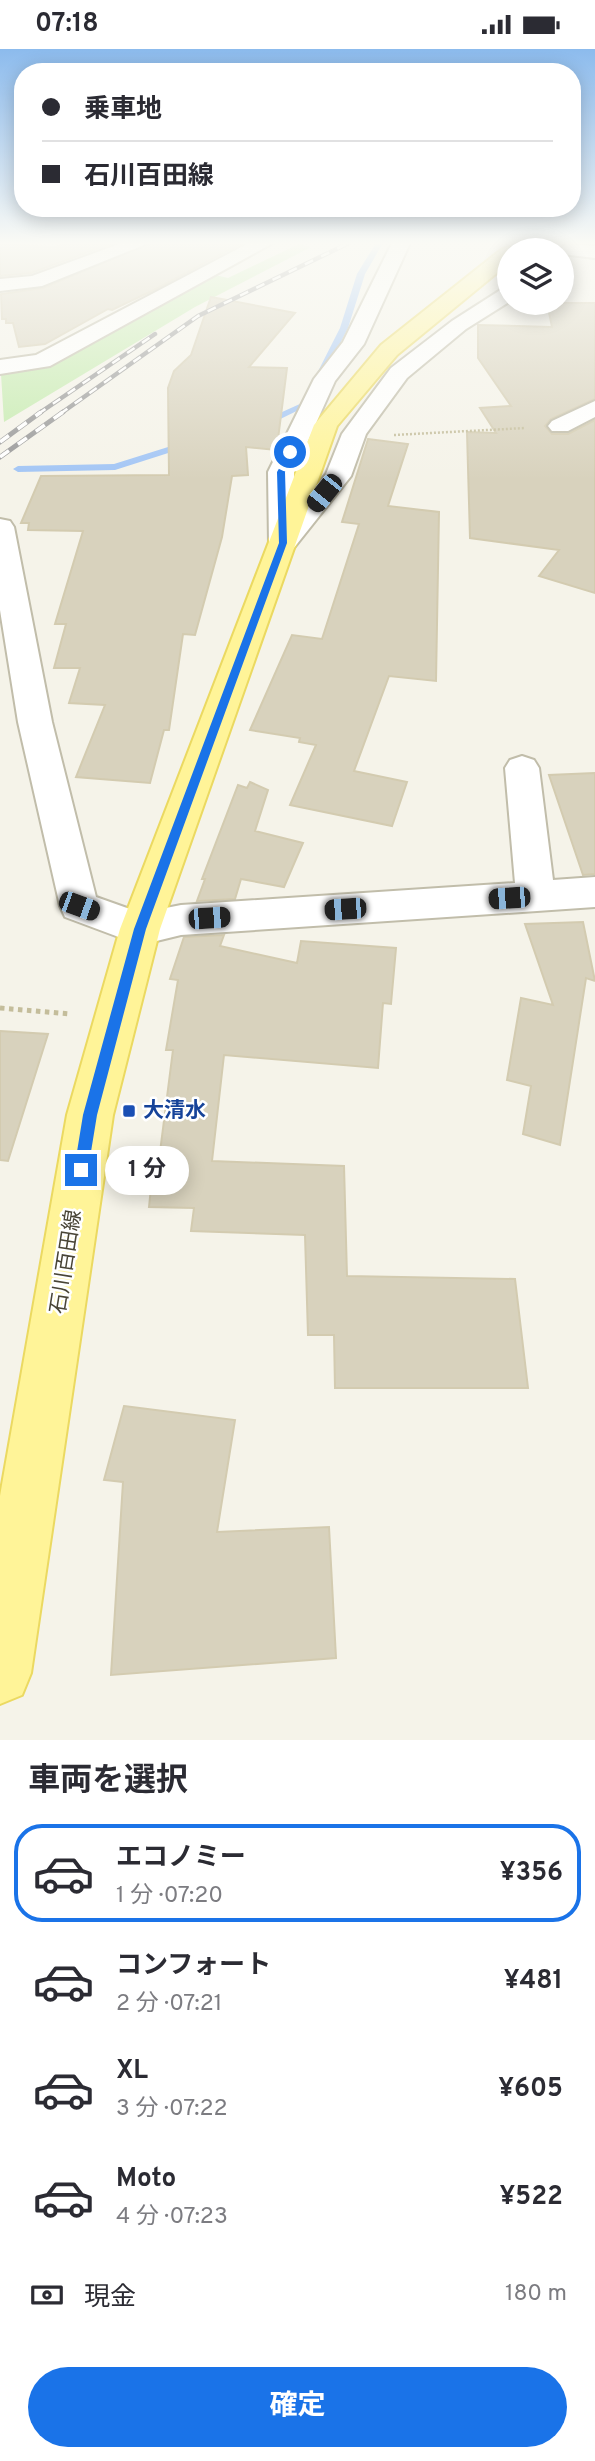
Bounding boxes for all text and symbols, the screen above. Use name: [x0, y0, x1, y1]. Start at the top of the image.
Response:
text: 07:18: [35, 8, 99, 41]
text: 乗車地: [84, 94, 162, 127]
text: 石川百田線: [84, 161, 214, 194]
map controls: [497, 238, 574, 315]
button: layers: [497, 238, 574, 315]
route start: [274, 436, 306, 468]
car: [303, 470, 346, 516]
car: [488, 886, 531, 910]
car: [56, 889, 103, 923]
car: [324, 897, 367, 921]
car: [188, 906, 231, 930]
place label: 大清水: [143, 1098, 206, 1125]
marker: 大清水: [121, 1103, 137, 1119]
callout: 1 分: [106, 1145, 190, 1195]
route end: [65, 1154, 97, 1186]
text: 1 分: [128, 1156, 166, 1185]
street label: 石川百田線: [45, 1208, 89, 1316]
text: 車両を選択: [28, 1762, 188, 1802]
icon: car: [32, 1842, 95, 1905]
text: エコノミー: [116, 1842, 246, 1875]
text: ¥356: [500, 1857, 563, 1890]
text: 1 分 · 07:20: [116, 1882, 223, 1911]
icon: car: [32, 1950, 95, 2013]
text: コンフォート: [116, 1950, 271, 1983]
text: ¥481: [504, 1965, 563, 1998]
text: 2 分 · 07:21: [116, 1990, 222, 2019]
text: XL: [116, 2055, 148, 2088]
icon: car: [32, 2058, 95, 2121]
text: ¥605: [498, 2073, 563, 2106]
text: 3 分 · 07:22: [116, 2095, 228, 2124]
text: Moto: [116, 2163, 176, 2196]
icon: car: [32, 2166, 95, 2229]
text: ¥522: [500, 2181, 563, 2214]
text: 4 分 · 07:23: [116, 2203, 228, 2232]
icon: cash: [28, 2276, 66, 2314]
text: 180 m: [505, 2280, 567, 2309]
text: 現金: [84, 2282, 136, 2315]
button: 確定: [28, 2367, 567, 2447]

